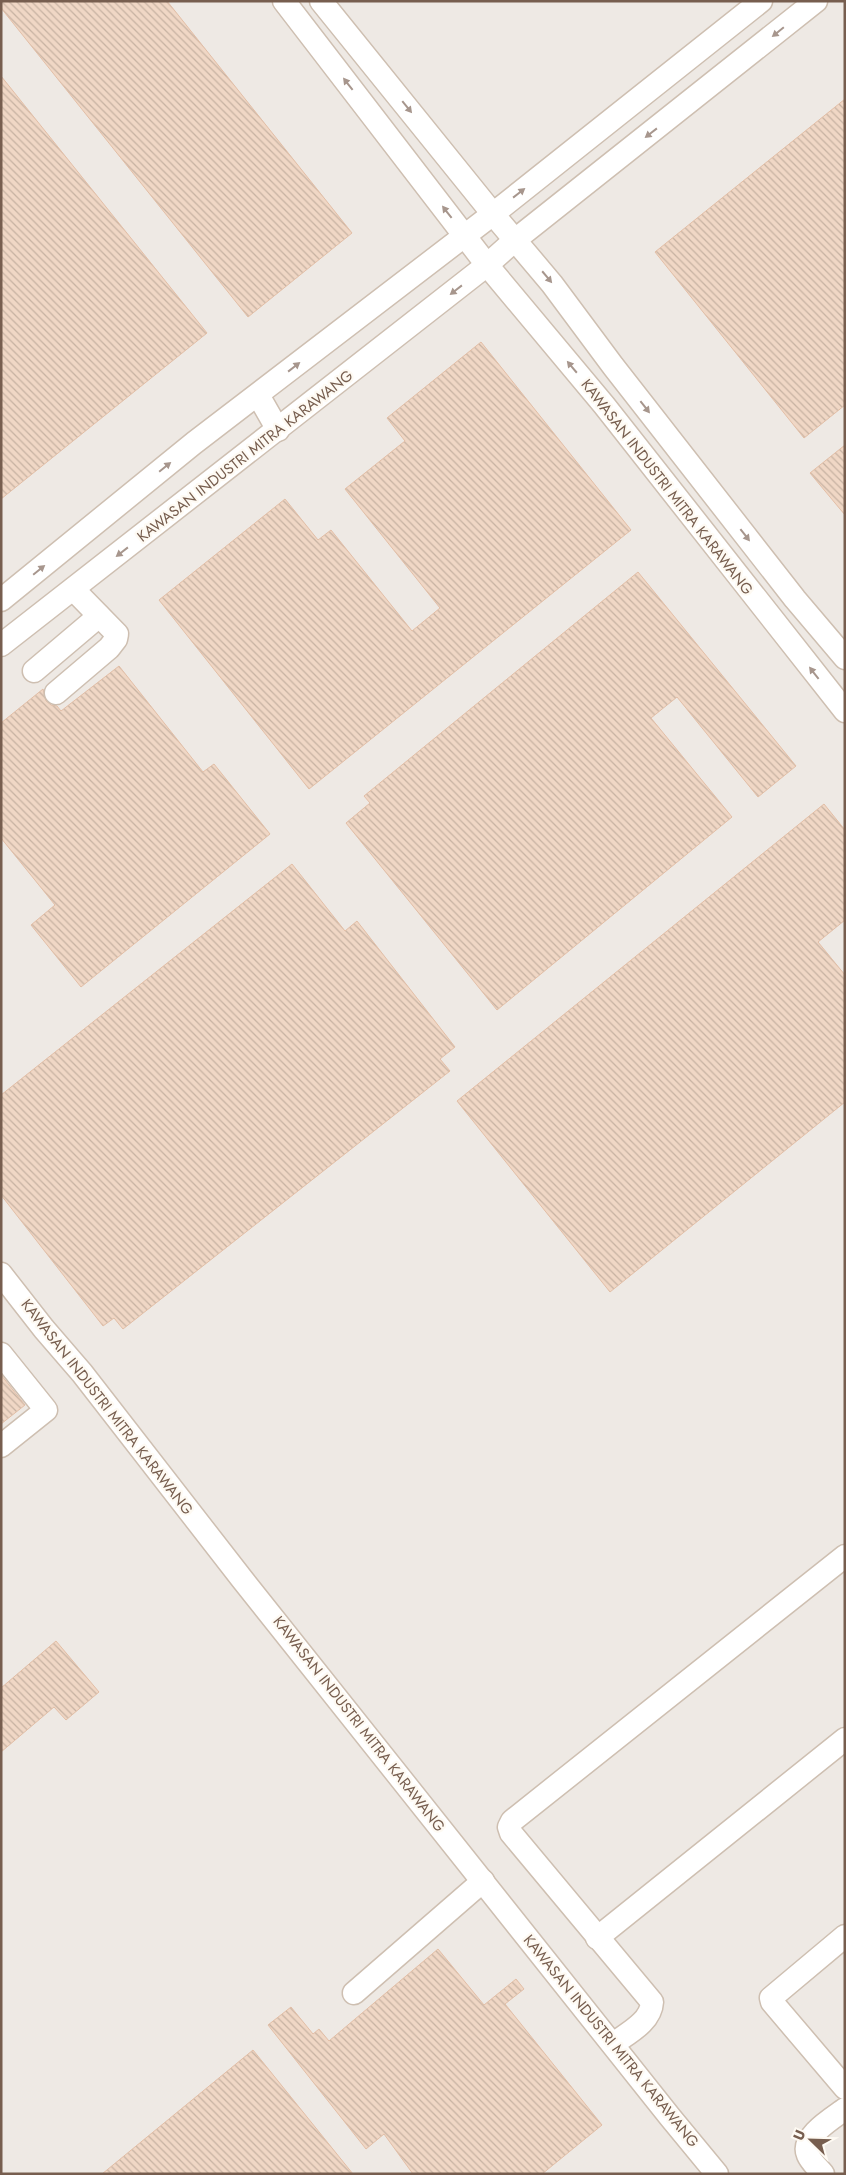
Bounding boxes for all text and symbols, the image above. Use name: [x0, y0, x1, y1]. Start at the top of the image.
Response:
one-way arrow: [772, 27, 785, 38]
one-way arrow: [342, 78, 353, 91]
one-way arrow: [401, 101, 412, 114]
one-way arrow: [645, 128, 658, 139]
one-way arrow: [512, 187, 525, 198]
one-way arrow: [442, 205, 452, 219]
one-way arrow: [541, 271, 552, 283]
one-way arrow: [450, 284, 463, 295]
one-way arrow: [566, 361, 577, 374]
one-way arrow: [287, 362, 300, 373]
street label: KAWASAN INDUSTRI MITRA KARAWANG: [133, 365, 357, 547]
street label: KAWASAN INDUSTRI MITRA KARAWANG: [576, 375, 758, 599]
one-way arrow: [640, 400, 650, 414]
one-way arrow: [158, 461, 171, 472]
one-way arrow: [740, 528, 750, 542]
one-way arrow: [116, 547, 129, 558]
one-way arrow: [33, 564, 46, 575]
one-way arrow: [809, 667, 820, 680]
street label: KAWASAN INDUSTRI MITRA KARAWANG: [16, 1295, 198, 1519]
street label: KAWASAN INDUSTRI MITRA KARAWANG: [268, 1612, 450, 1836]
street label: KAWASAN INDUSTRI MITRA KARAWANG: [518, 1930, 704, 2152]
north arrow: [786, 2115, 836, 2165]
text: U: [788, 2126, 810, 2143]

